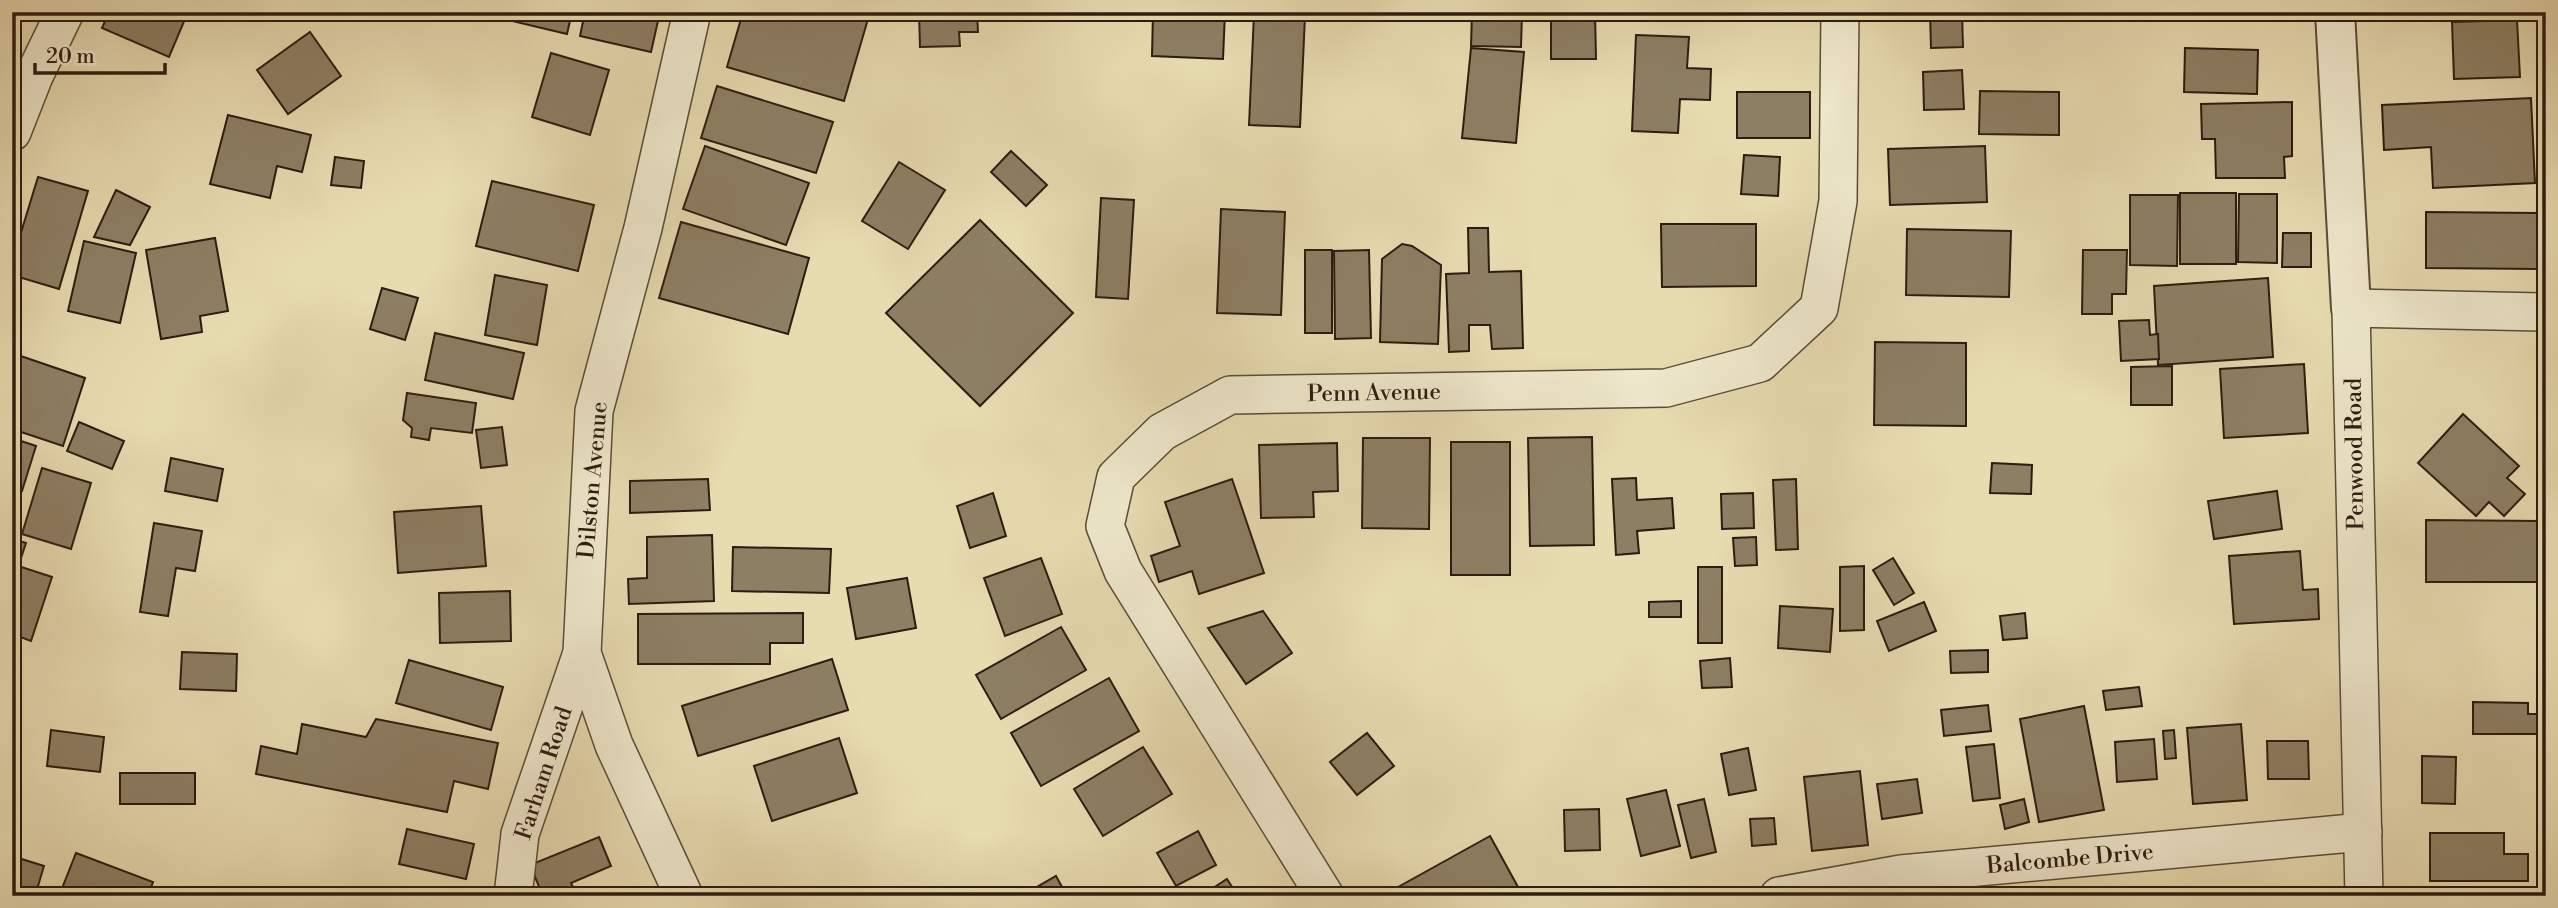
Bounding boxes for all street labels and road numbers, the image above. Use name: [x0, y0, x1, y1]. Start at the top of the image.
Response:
street label: Penn Avenue: [1307, 378, 1441, 408]
street label: Penwood Road: [2340, 378, 2370, 530]
street label: Dilston Avenue: [572, 400, 614, 560]
street label: Farham Road: [509, 703, 579, 843]
street label: Balcombe Drive: [1985, 838, 2155, 880]

